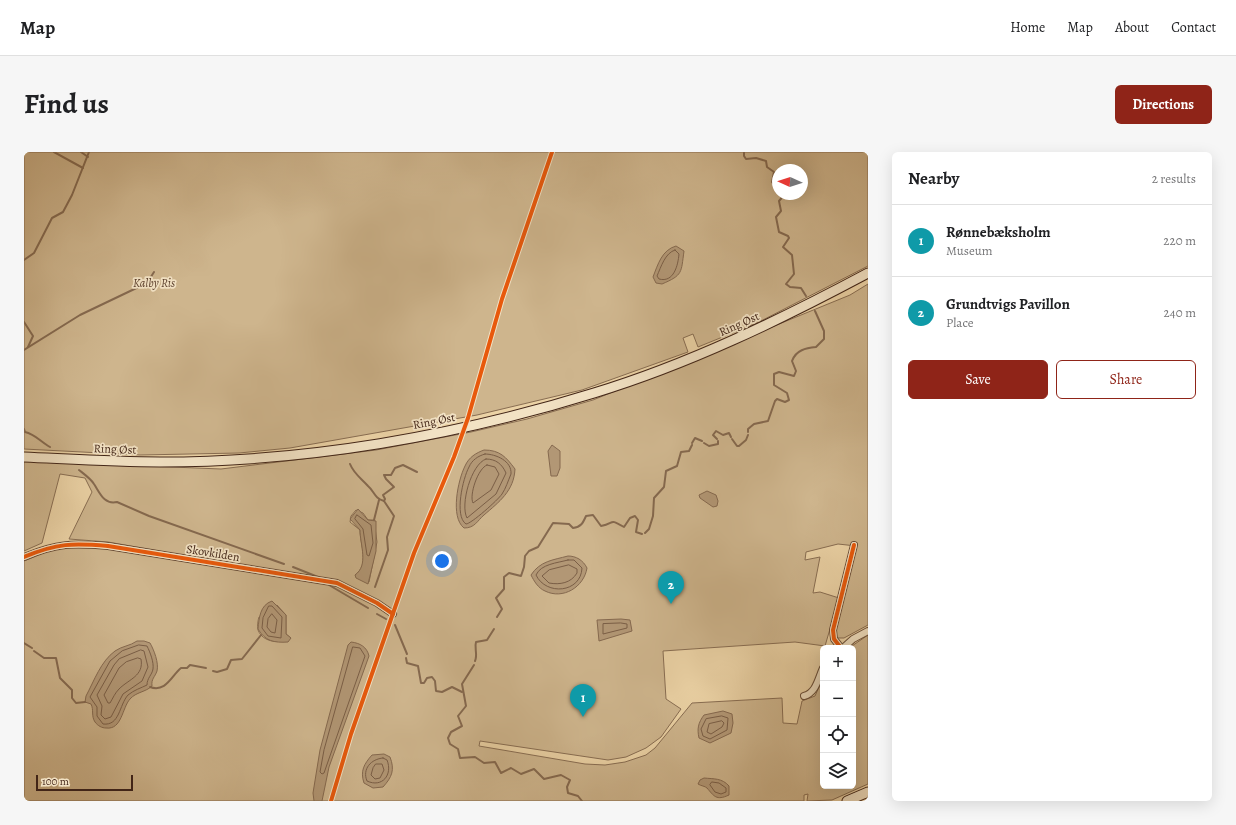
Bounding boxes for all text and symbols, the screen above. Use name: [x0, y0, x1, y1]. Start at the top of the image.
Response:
text: Map: [20, 15, 55, 41]
text: Home: [1010, 18, 1045, 37]
text: Map: [1067, 18, 1093, 37]
text: About: [1115, 18, 1149, 37]
text: Contact: [1171, 18, 1216, 37]
text: Find us: [24, 85, 109, 123]
button: Directions: [1115, 85, 1212, 124]
north arrow: [772, 164, 808, 200]
text: Nearby: [908, 167, 959, 190]
text: 2 results: [1152, 170, 1196, 187]
text: Rønnebæksholm: [946, 222, 1051, 242]
text: 1: [919, 232, 923, 249]
text: 220 m: [1163, 232, 1196, 249]
text: Museum: [946, 242, 993, 259]
park label: Kalby Ris: [133, 275, 175, 291]
text: Grundtvigs Pavillon: [946, 294, 1070, 314]
text: 2: [918, 304, 924, 321]
text: 240 m: [1164, 304, 1196, 321]
street label: Ring Øst: [716, 308, 762, 340]
text: Place: [946, 314, 974, 331]
button: Save: [908, 360, 1048, 399]
button: Share: [1056, 360, 1196, 399]
street label: Ring Øst: [412, 409, 456, 433]
street label: Ring Øst: [93, 440, 137, 458]
street label: Skovkilden: [185, 541, 241, 565]
your location: [432, 551, 452, 571]
pin: 2: [658, 571, 684, 604]
map controls: [820, 645, 856, 789]
button: +: [820, 645, 856, 681]
button: −: [820, 681, 856, 717]
pin: 1: [570, 684, 596, 717]
button: locate: [820, 717, 856, 753]
button: layers: [820, 753, 856, 789]
scale bar: [36, 773, 133, 792]
text: 100 m: [42, 774, 69, 789]

